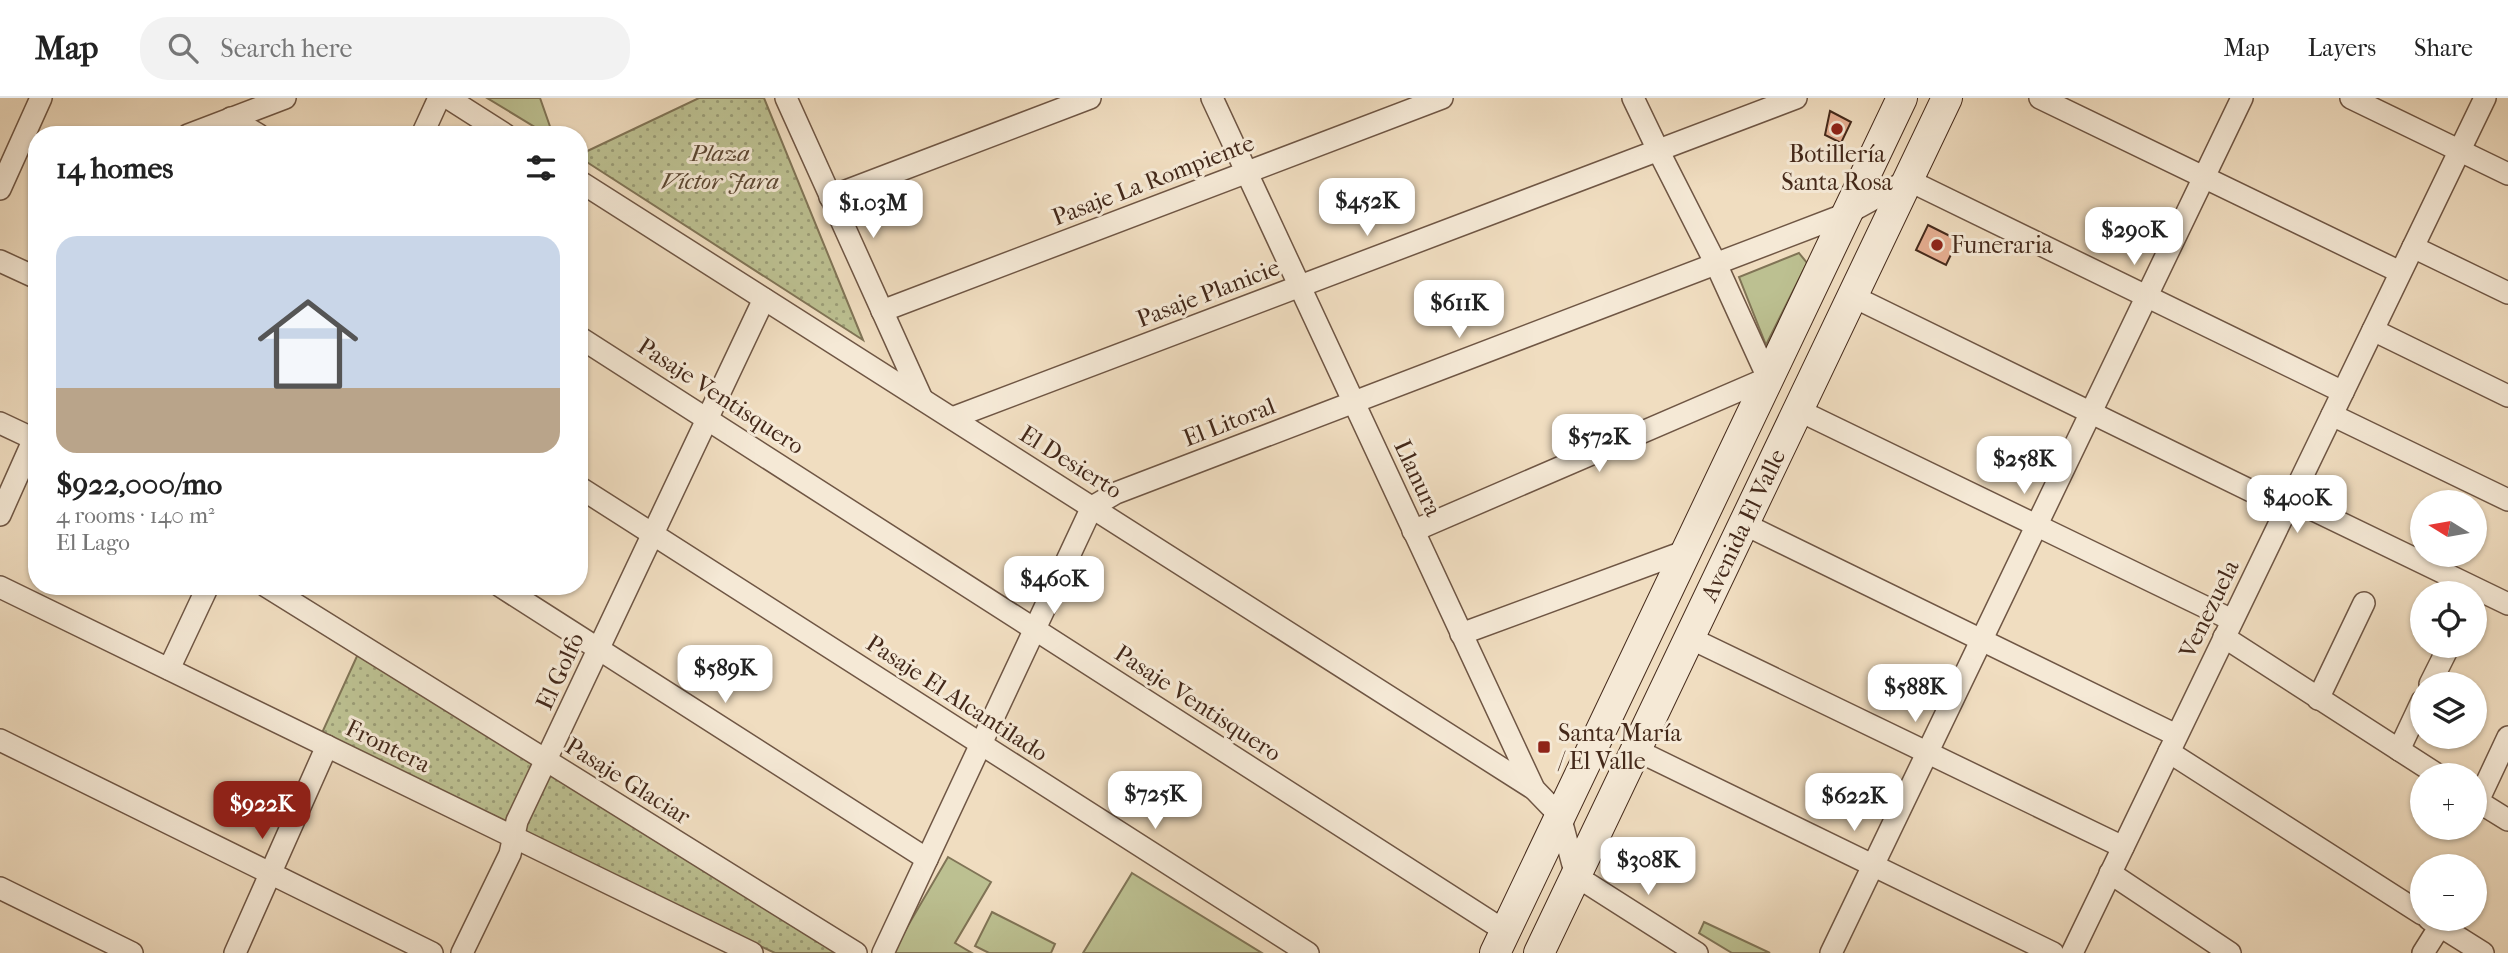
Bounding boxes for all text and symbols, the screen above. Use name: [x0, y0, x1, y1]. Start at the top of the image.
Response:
search box: [140, 17, 630, 80]
text: Map: [35, 29, 98, 68]
icon: search: [164, 29, 202, 67]
text: Search here: [220, 33, 352, 64]
text: Map: [2224, 34, 2270, 62]
text: Layers: [2308, 34, 2376, 62]
text: Share: [2414, 34, 2473, 62]
marker: Botillería Santa Rosa: [1829, 121, 1845, 137]
street label: Pasaje La Rompiente: [1048, 129, 1258, 231]
park label: Plaza Víctor Jara: [661, 139, 779, 195]
place label: Botillería Santa Rosa: [1781, 140, 1894, 196]
icon: filters: [522, 149, 560, 187]
text: 14 homes: [56, 151, 173, 186]
pin: $452K: [1318, 178, 1416, 238]
pin: $1.03M: [816, 180, 930, 240]
text: $452K: [1335, 187, 1399, 214]
text: $1.03M: [839, 189, 907, 216]
pin: $290K: [2085, 208, 2183, 267]
text: $290K: [2101, 216, 2167, 243]
place label: Funeraria: [1951, 231, 2054, 259]
marker: Funeraria: [1929, 237, 1945, 253]
street label: Pasaje Planicie: [1133, 253, 1284, 333]
pin: $611K: [1410, 280, 1508, 340]
icon: home: [245, 281, 371, 407]
text: $611K: [1430, 289, 1488, 316]
street label: Pasaje Ventisquero: [633, 332, 809, 460]
street label: El Litoral: [1179, 392, 1279, 452]
pin: $572K: [1550, 414, 1648, 474]
street label: El Desierto: [1015, 420, 1127, 504]
text: $572K: [1568, 423, 1630, 450]
street label: Llanura: [1388, 435, 1448, 521]
pin: $258K: [1975, 436, 2073, 496]
street label: Avenida El Valle: [1694, 444, 1791, 607]
text: $258K: [1993, 445, 2055, 472]
text: $922,000/mo: [56, 467, 222, 502]
pin: $400K: [2248, 476, 2346, 535]
text: $400K: [2263, 484, 2331, 511]
north arrow: [2410, 490, 2487, 567]
map controls: [2410, 490, 2487, 931]
text: 4 rooms · 140 m²: [56, 502, 215, 529]
text: El Lago: [56, 529, 130, 556]
street label: Venezuela: [2173, 555, 2245, 663]
pin: $460K: [1005, 556, 1103, 616]
text: $460K: [1020, 565, 1088, 592]
button: locate: [2410, 581, 2487, 658]
street label: El Golfo: [530, 628, 590, 714]
street label: Pasaje El Alcantilado: [861, 629, 1053, 767]
street label: Pasaje Ventisquero: [1110, 639, 1286, 767]
pin: $589K: [676, 646, 774, 705]
text: $589K: [694, 654, 756, 681]
pin: $588K: [1866, 664, 1964, 724]
button: layers: [2410, 672, 2487, 749]
text: $588K: [1884, 673, 1946, 700]
street label: Frontera: [341, 714, 436, 779]
place label: Santa María / El Valle: [1557, 719, 1682, 775]
street label: Pasaje Glaciar: [560, 731, 696, 831]
marker: Santa María / El Valle: [1536, 739, 1552, 755]
button: +: [2410, 763, 2487, 840]
pin: $725K: [1106, 772, 1204, 831]
pin: $622K: [1805, 774, 1903, 833]
text: $725K: [1124, 780, 1186, 807]
pin: $922K: [213, 782, 311, 841]
text: $622K: [1821, 782, 1887, 809]
text: $922K: [229, 790, 295, 817]
pin: $308K: [1599, 838, 1697, 897]
text: $308K: [1616, 846, 1680, 873]
button: −: [2410, 854, 2487, 931]

